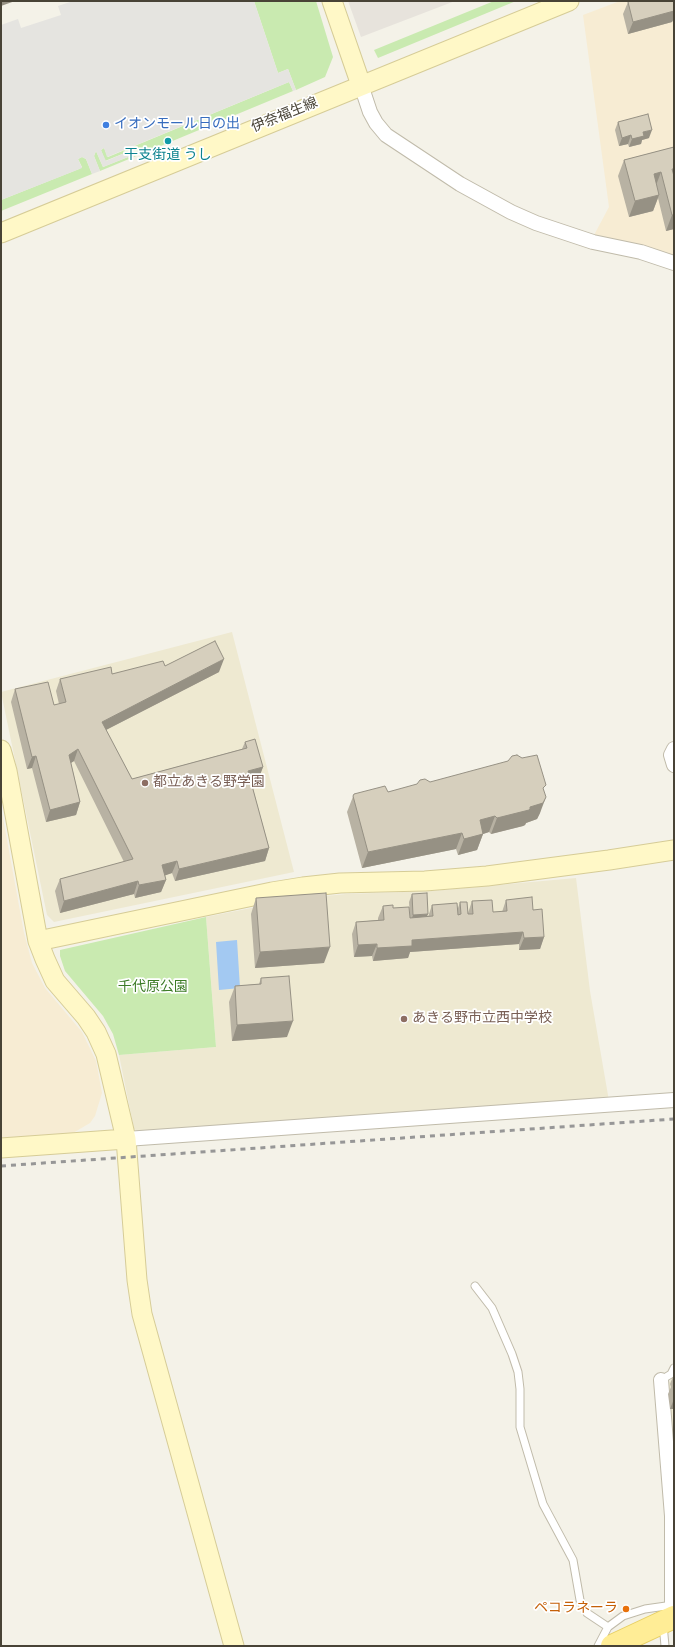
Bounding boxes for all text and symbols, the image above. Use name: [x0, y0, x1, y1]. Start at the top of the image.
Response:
street label: 伊奈福生線: [249, 95, 321, 137]
place label: イオンモール日の出: [114, 117, 240, 133]
marker: イオンモール日の出: [101, 120, 111, 130]
marker: 干支街道 うし: [163, 136, 173, 146]
place label: 干支街道 うし: [124, 148, 212, 164]
place label: 都立あきる野学園: [153, 775, 265, 791]
marker: 都立あきる野学園: [140, 778, 150, 788]
park label: 千代原公園: [118, 980, 188, 996]
place label: あきる野市立西中学校: [412, 1011, 552, 1027]
marker: あきる野市立西中学校: [399, 1014, 409, 1024]
place label: ペコラネーラ: [534, 1601, 618, 1617]
marker: ペコラネーラ: [621, 1604, 631, 1614]

